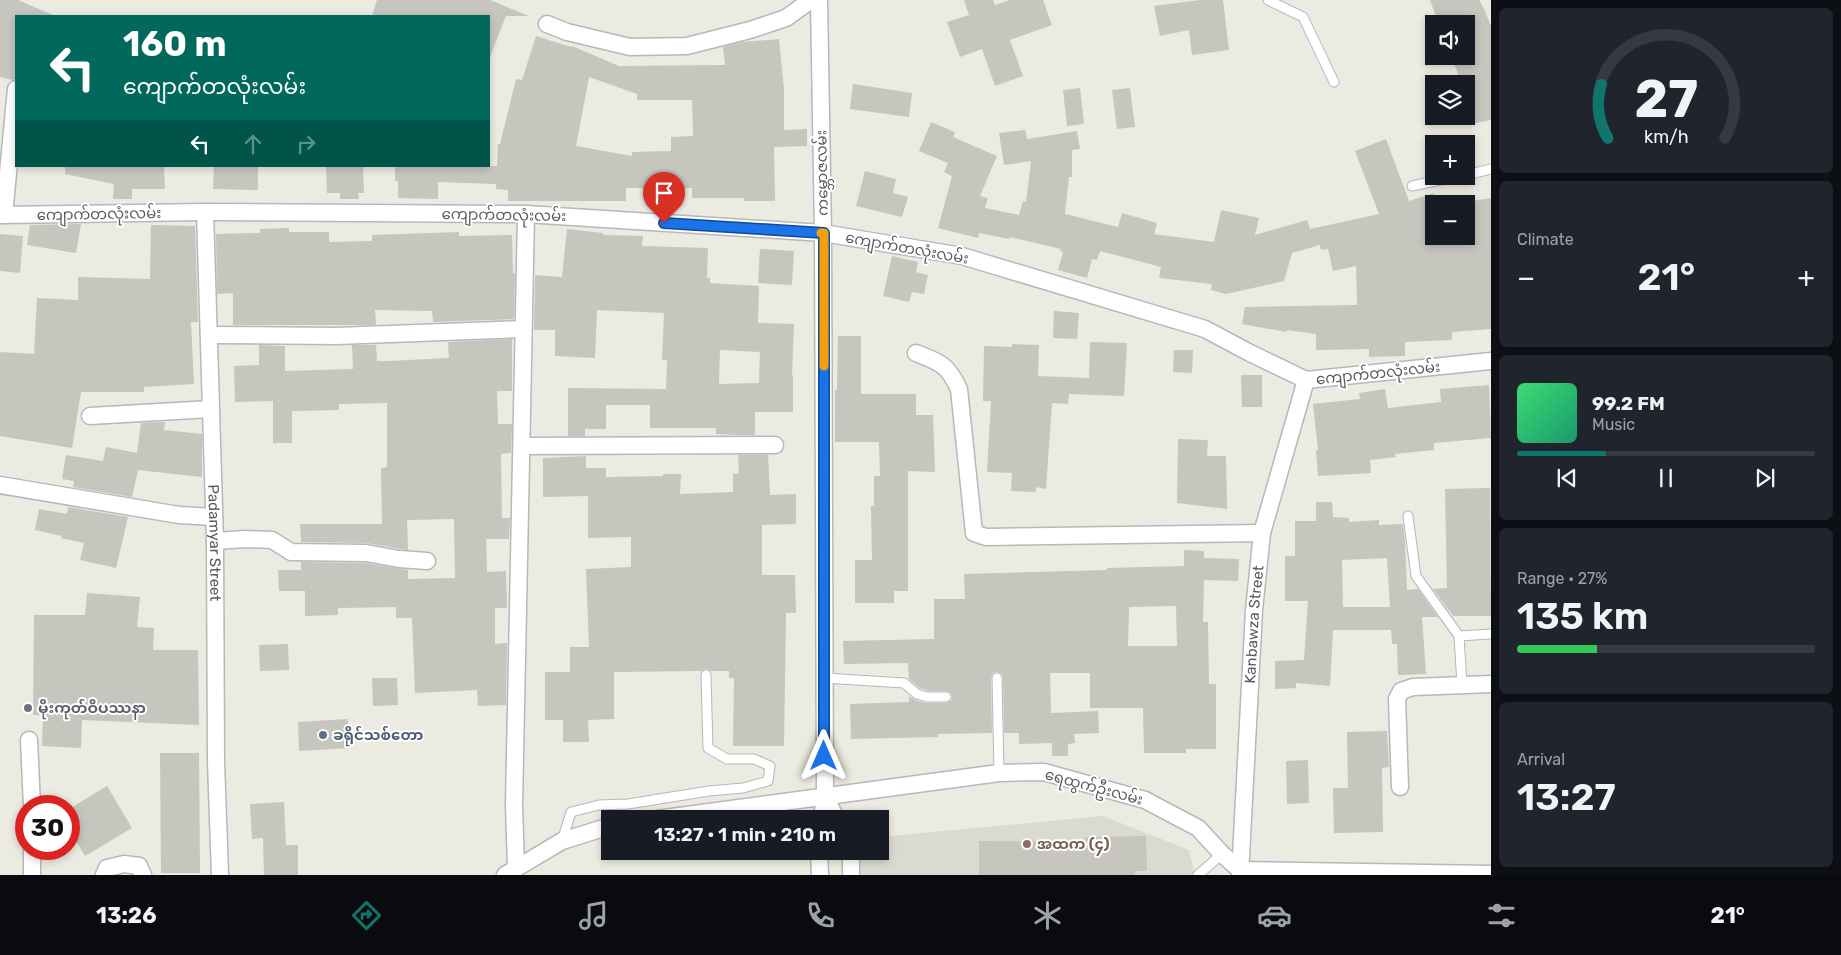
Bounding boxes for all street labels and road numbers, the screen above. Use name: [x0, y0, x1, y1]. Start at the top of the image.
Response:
street label: ကမ္ဘောဇလမ်း: [811, 130, 835, 216]
street label: ကျောက်တလုံးလမ်း: [36, 203, 162, 227]
street label: ကျောက်တလုံးလမ်း: [441, 204, 567, 228]
street label: ကျောက်တလုံးလမ်း: [843, 227, 970, 271]
street label: ကျောက်တလုံးလမ်း: [1315, 357, 1441, 391]
street label: Padamyar Street: [204, 484, 224, 601]
street label: Kanbawza Street: [1241, 564, 1268, 684]
street label: ရေထွက်ဦးလမ်း: [1042, 764, 1145, 812]

